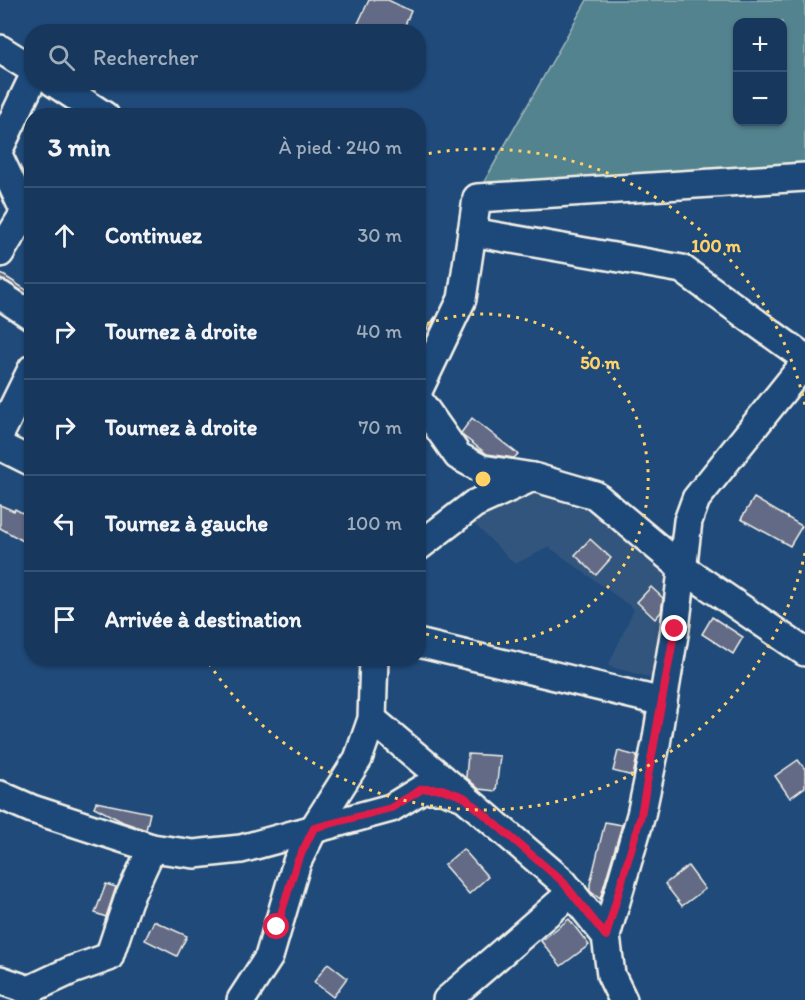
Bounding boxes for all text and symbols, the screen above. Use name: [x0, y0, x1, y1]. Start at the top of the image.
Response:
map controls: [733, 18, 787, 126]
button: +: [733, 18, 787, 72]
search box: [24, 24, 426, 90]
icon: search: [45, 41, 78, 74]
text: Rechercher: [93, 44, 198, 71]
button: −: [733, 72, 787, 126]
text: 3 min: [48, 131, 110, 163]
text: À pied · 240 m: [279, 135, 402, 159]
icon: ahead: [48, 219, 81, 252]
text: Continuez: [105, 222, 202, 249]
text: 30 m: [357, 223, 402, 247]
text: 100 m: [691, 235, 742, 257]
icon: right: [48, 315, 81, 348]
text: Tournez à droite: [105, 318, 257, 345]
text: 40 m: [356, 319, 402, 343]
text: 50 m: [580, 352, 621, 374]
icon: right: [48, 411, 81, 444]
text: Tournez à droite: [105, 414, 257, 441]
text: 70 m: [358, 415, 402, 439]
centre of rings: [473, 469, 493, 489]
icon: left: [48, 507, 81, 540]
text: Tournez à gauche: [105, 510, 268, 537]
text: 100 m: [347, 511, 402, 535]
icon: arrive: [48, 603, 81, 636]
text: Arrivée à destination: [105, 606, 301, 633]
route end: [661, 615, 687, 641]
route start: [263, 913, 289, 939]

